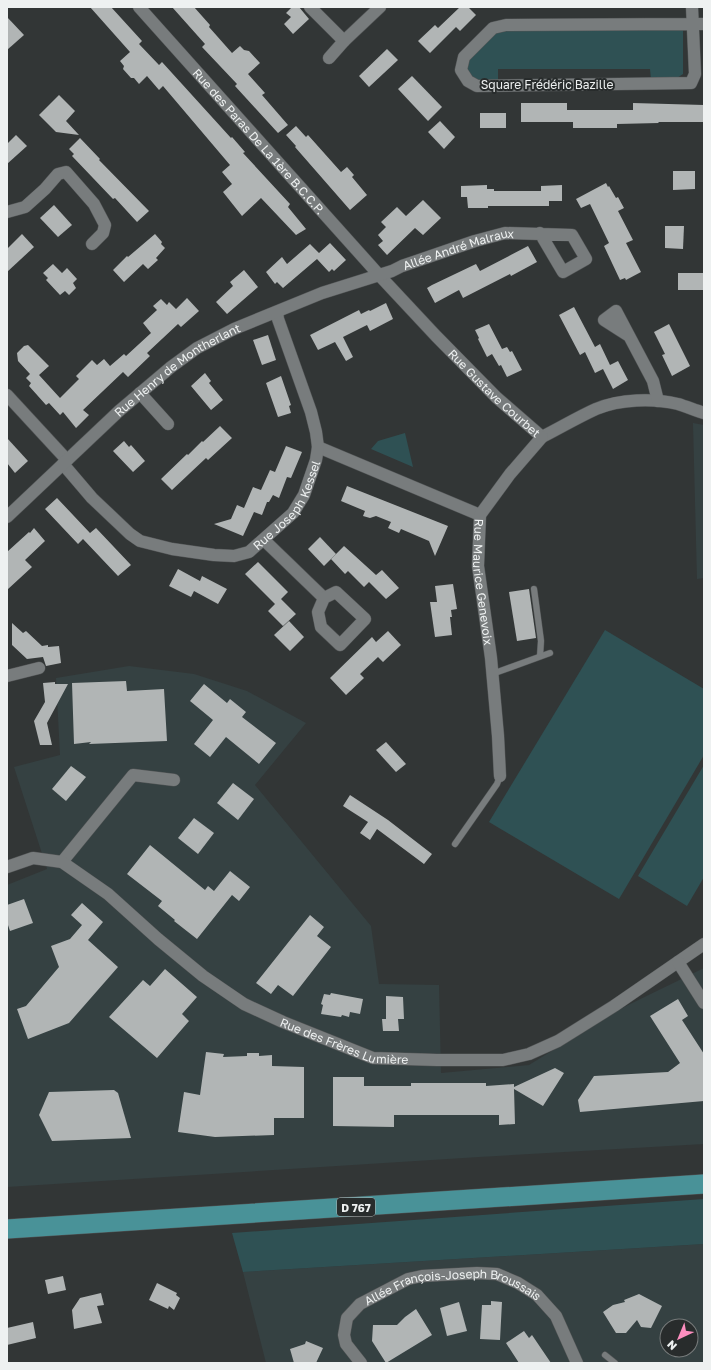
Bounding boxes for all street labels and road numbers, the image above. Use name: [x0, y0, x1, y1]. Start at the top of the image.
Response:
street label: Rue des Paras De La 1ère B.C.C.P.: [190, 65, 328, 217]
street label: Square Frédéric Bazille: [481, 77, 613, 92]
street label: Allée André Malraux: [401, 225, 515, 273]
street label: Rue Henry de Montherlant: [111, 320, 243, 419]
street label: Rue Gustave Courbet: [445, 346, 544, 440]
street label: Rue Joseph Kessel: [250, 458, 323, 553]
street label: Rue Maurice Genevoix: [470, 518, 497, 646]
street label: Rue des Frères Lumière: [278, 1014, 409, 1067]
road number: D 767: [337, 1198, 375, 1216]
street label: Allée François-Joseph Broussais: [358, 1296, 546, 1310]

